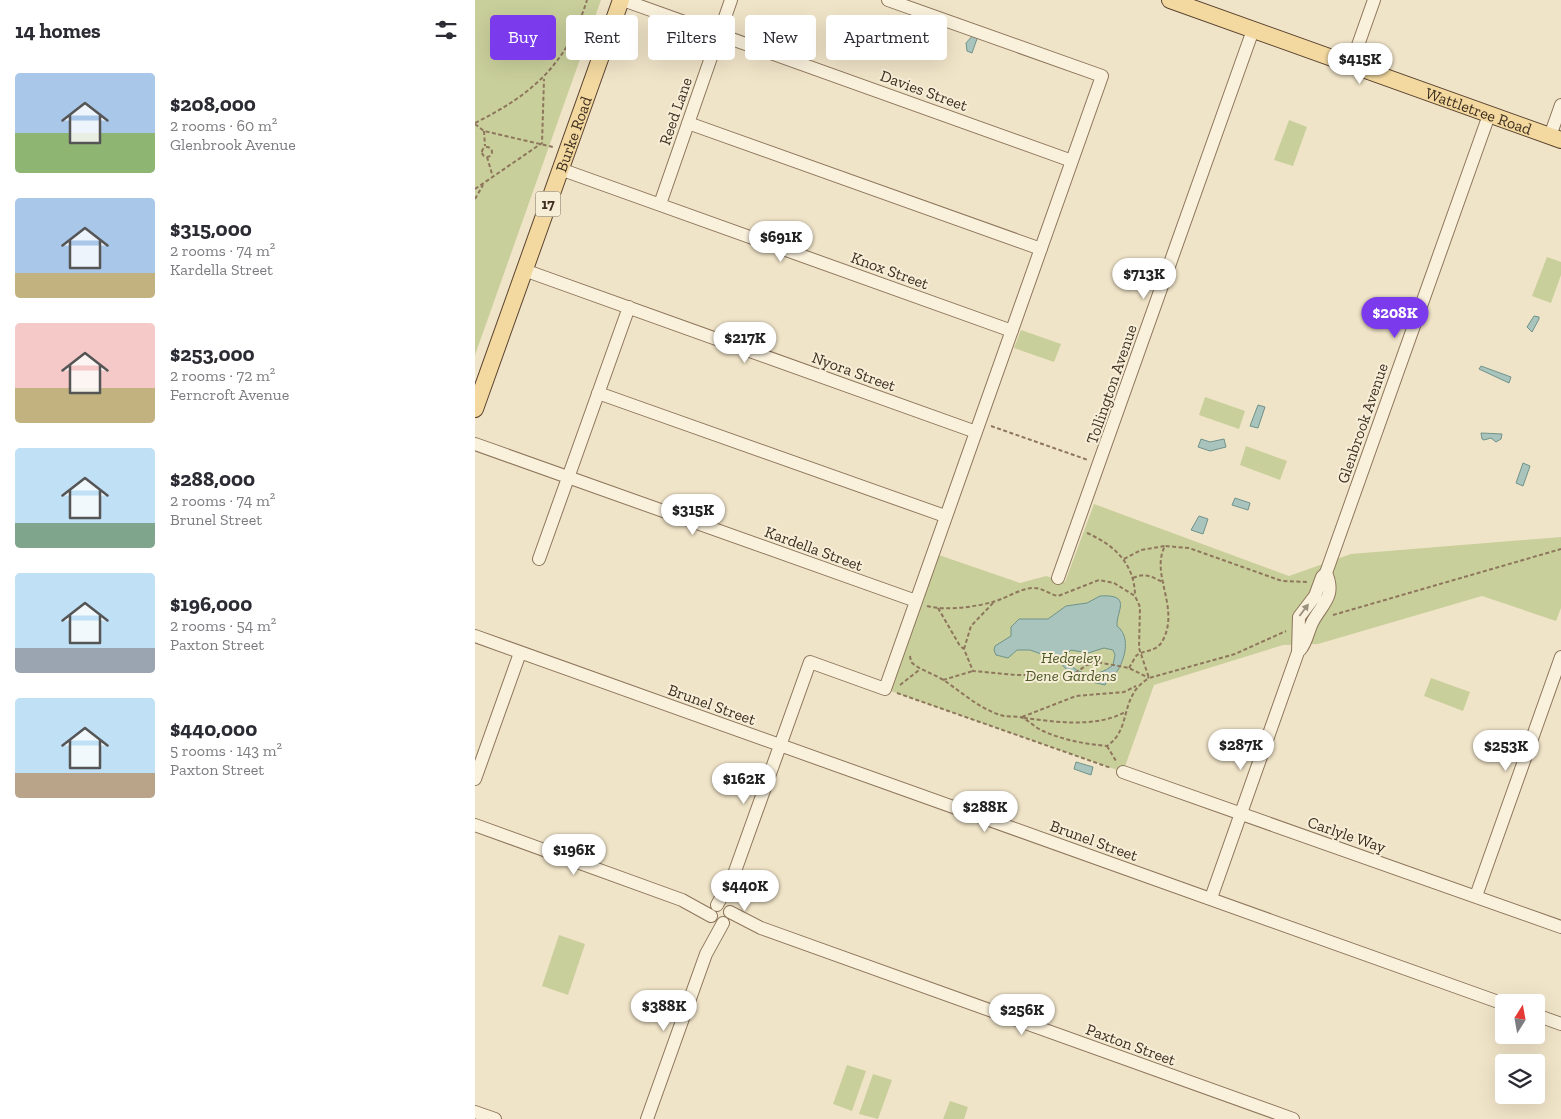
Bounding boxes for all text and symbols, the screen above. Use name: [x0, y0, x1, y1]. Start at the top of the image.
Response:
chip: Buy: [490, 15, 556, 60]
chip: Rent: [566, 15, 638, 60]
chip: Filters: [648, 15, 735, 60]
chip: New: [745, 15, 816, 60]
chip: Apartment: [826, 15, 947, 60]
icon: filters: [432, 16, 460, 44]
text: 14 homes: [15, 18, 101, 43]
pin: $415K: [1325, 42, 1395, 85]
text: $415K: [1339, 49, 1381, 68]
street label: Davies Street: [878, 66, 970, 115]
street label: Reed Lane: [655, 75, 696, 147]
street label: Wattletree Road: [1423, 83, 1534, 139]
text: $208,000: [170, 91, 256, 116]
icon: home: [55, 93, 115, 153]
street label: Burke Road: [551, 94, 596, 175]
text: 2 rooms · 60 m²: [170, 116, 277, 135]
text: Glenbrook Avenue: [170, 135, 296, 154]
road number: 17: [535, 192, 561, 216]
text: $315,000: [170, 216, 252, 241]
icon: home: [55, 218, 115, 278]
pin: $691K: [746, 220, 816, 263]
text: $691K: [760, 227, 802, 246]
text: 2 rooms · 74 m²: [170, 241, 275, 260]
street label: Knox Street: [848, 248, 931, 293]
pin: $713K: [1109, 258, 1179, 300]
text: Kardella Street: [170, 260, 273, 279]
text: $713K: [1123, 264, 1165, 283]
pin: $208K: [1360, 296, 1430, 339]
text: $208K: [1372, 303, 1418, 322]
pin: $217K: [710, 322, 780, 364]
street label: Tollington Avenue: [1082, 322, 1141, 446]
text: $217K: [724, 328, 766, 347]
text: $253,000: [170, 341, 255, 366]
icon: home: [55, 343, 115, 403]
street label: Nyora Street: [809, 348, 898, 395]
street label: Glenbrook Avenue: [1333, 361, 1392, 486]
text: 2 rooms · 72 m²: [170, 366, 275, 385]
text: Ferncroft Avenue: [170, 385, 289, 404]
text: $288,000: [170, 466, 255, 491]
icon: home: [55, 468, 115, 528]
text: 2 rooms · 74 m²: [170, 491, 275, 510]
pin: $315K: [658, 494, 728, 536]
text: $315K: [672, 500, 714, 519]
text: Brunel Street: [170, 510, 262, 529]
street label: Kardella Street: [762, 522, 866, 575]
text: $196,000: [170, 591, 252, 616]
icon: home: [55, 593, 115, 653]
one-way arrow: [1299, 603, 1309, 617]
text: 2 rooms · 54 m²: [170, 616, 276, 635]
text: Paxton Street: [170, 635, 264, 654]
park label: Hedgeley Dene Gardens: [1025, 648, 1117, 685]
street label: Brunel Street: [665, 680, 758, 729]
text: $440,000: [170, 716, 257, 741]
icon: home: [55, 718, 115, 778]
pin: $287K: [1206, 728, 1276, 771]
pin: $253K: [1471, 730, 1541, 772]
text: $287K: [1219, 735, 1263, 754]
text: $253K: [1484, 736, 1528, 755]
text: 5 rooms · 143 m²: [170, 741, 282, 760]
text: Paxton Street: [170, 760, 264, 779]
pin: $162K: [709, 762, 779, 805]
text: $162K: [723, 769, 765, 788]
pin: $288K: [950, 790, 1020, 833]
text: $288K: [963, 797, 1007, 816]
street label: Carlyle Way: [1305, 812, 1389, 857]
street label: Brunel Street: [1047, 816, 1140, 865]
pin: $196K: [539, 834, 609, 876]
text: $196K: [553, 840, 595, 859]
pin: $440K: [710, 870, 780, 912]
text: $440K: [722, 876, 768, 895]
pin: $388K: [629, 990, 699, 1032]
pin: $256K: [987, 994, 1057, 1036]
north arrow: [1495, 994, 1545, 1044]
map controls: [1495, 994, 1545, 1104]
text: $388K: [642, 996, 686, 1015]
text: $256K: [1000, 1000, 1044, 1019]
street label: Paxton Street: [1083, 1019, 1178, 1070]
button: layers: [1495, 1054, 1545, 1104]

